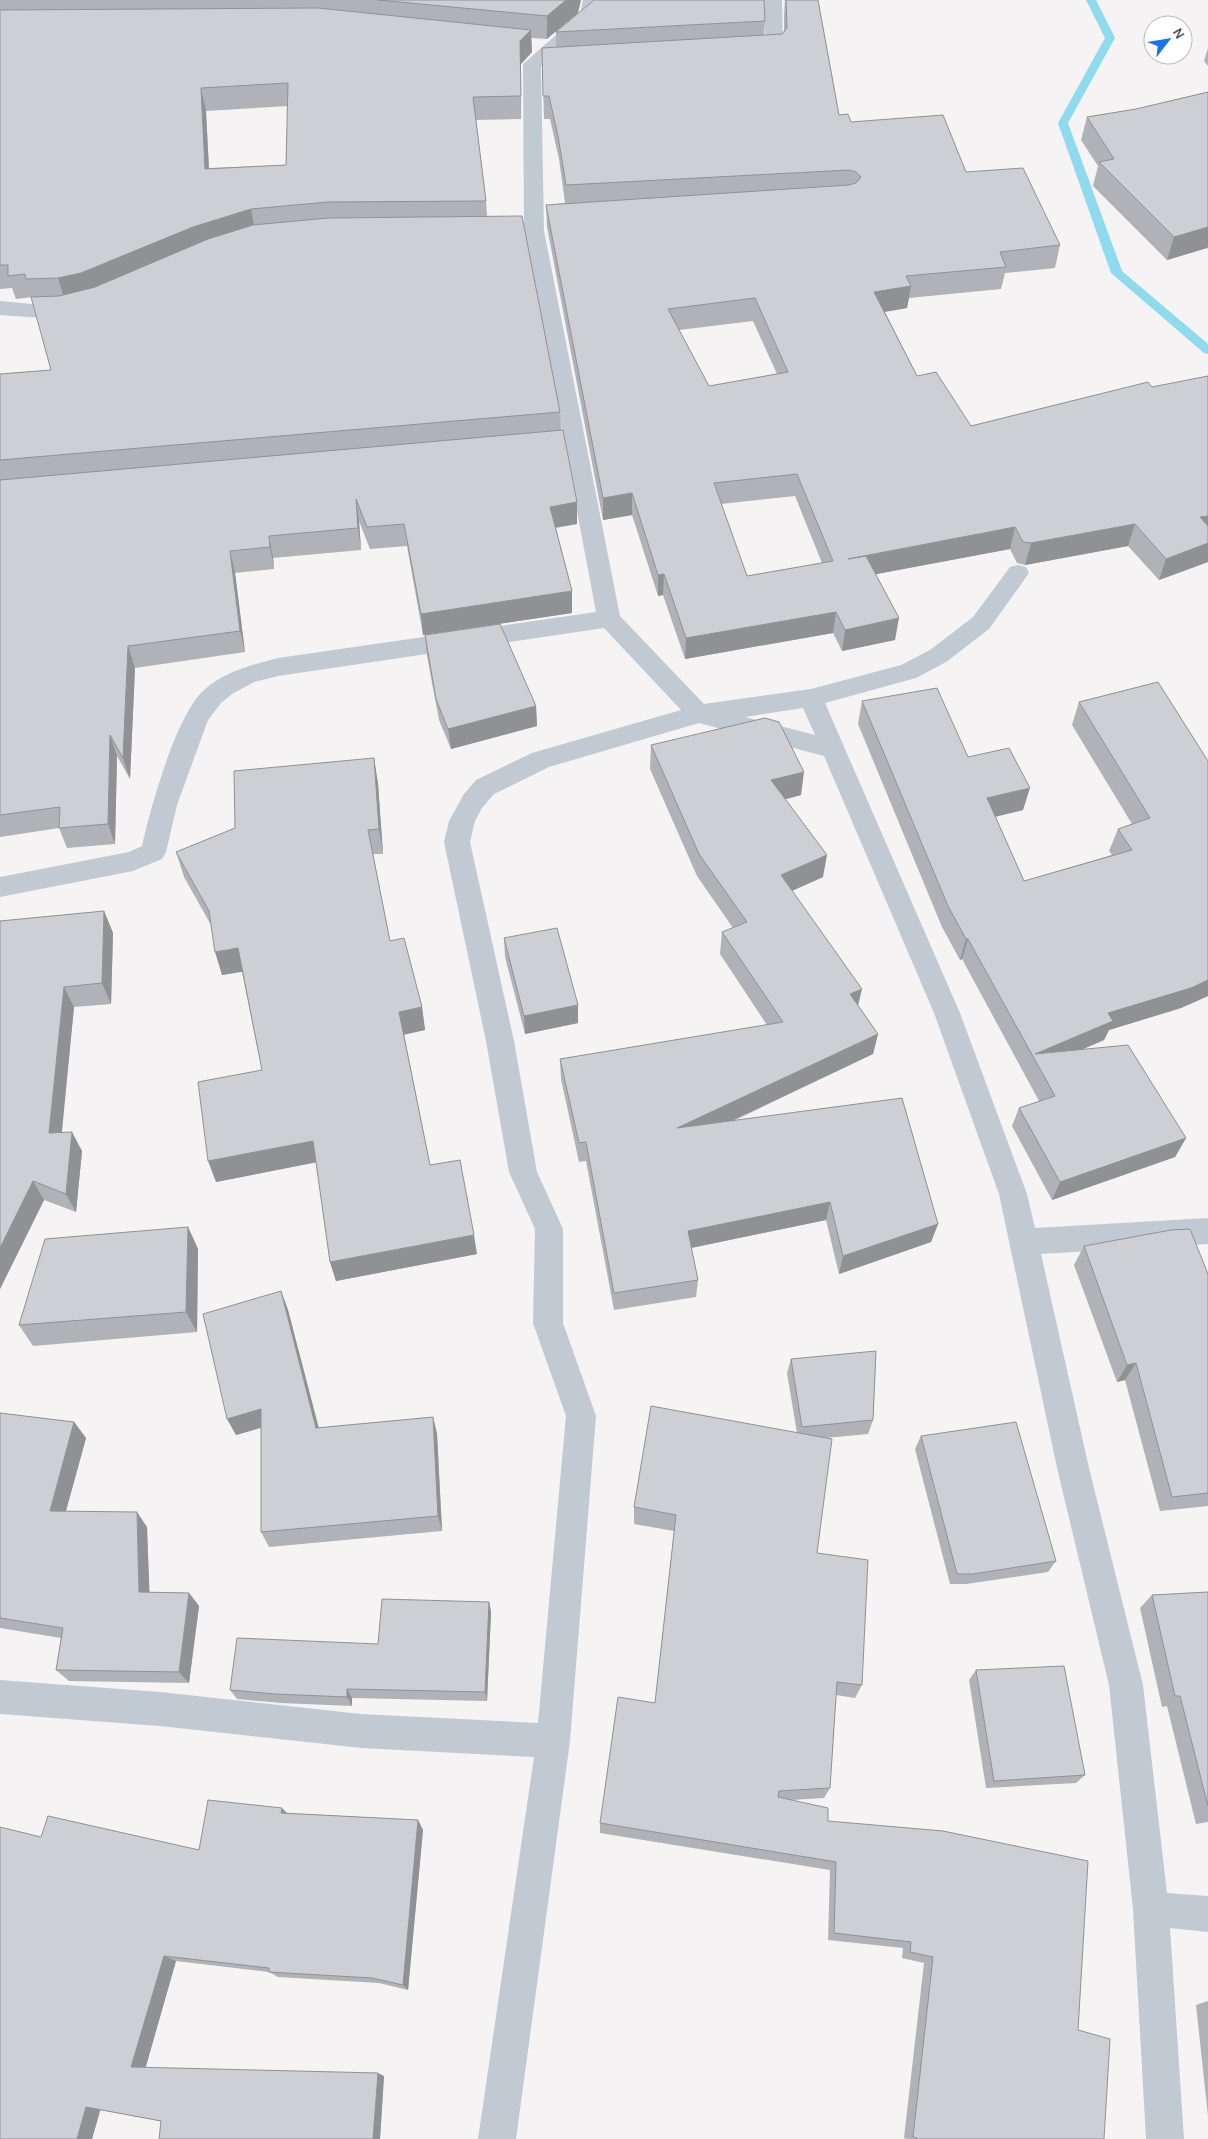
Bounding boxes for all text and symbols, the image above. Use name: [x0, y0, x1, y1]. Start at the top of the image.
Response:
north arrow: [1143, 15, 1193, 65]
text: N: [1169, 25, 1189, 42]

